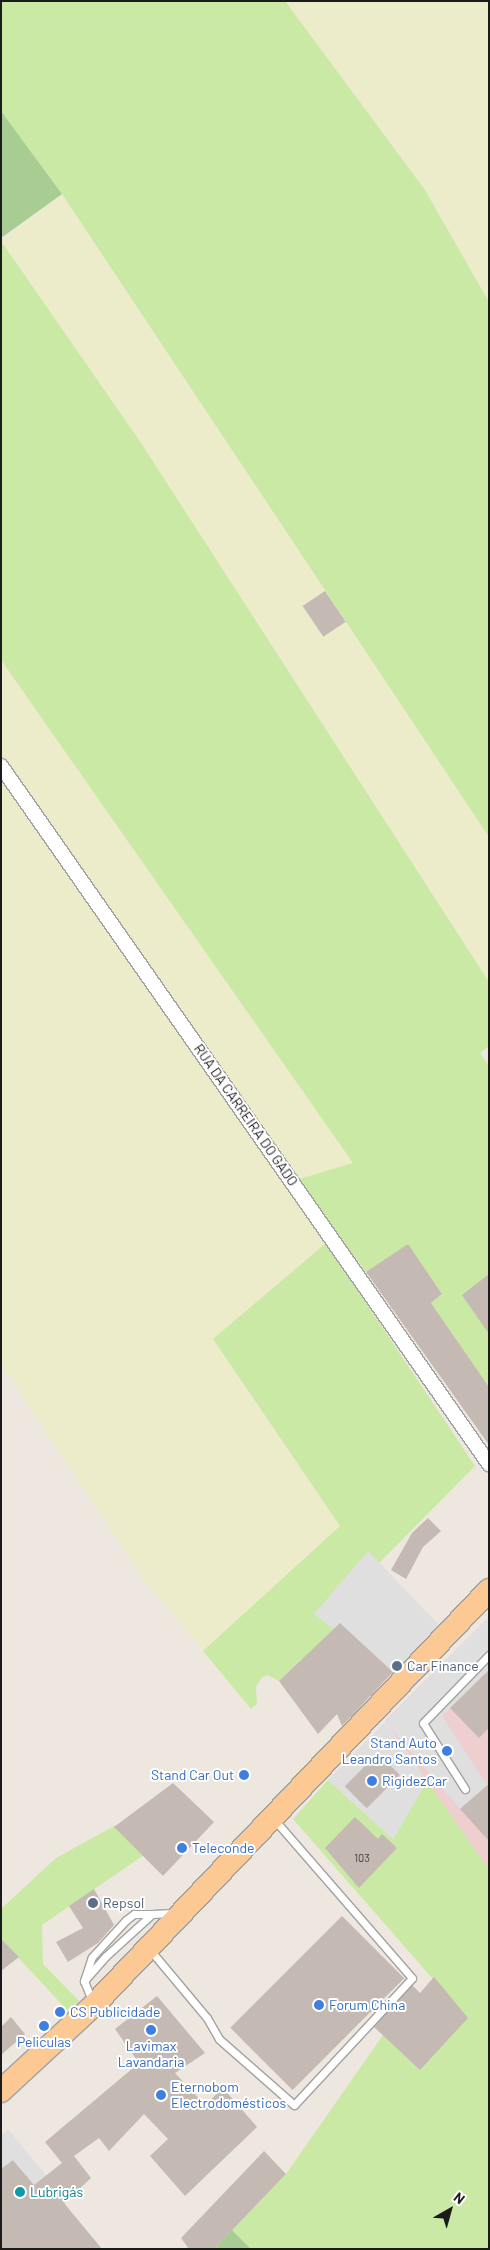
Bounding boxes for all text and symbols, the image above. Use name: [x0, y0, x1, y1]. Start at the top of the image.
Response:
street label: RUA DA CARREIRA DO GADO: [190, 1041, 302, 1189]
place label: Car Finance: [407, 1658, 479, 1674]
marker: Car Finance: [391, 1660, 403, 1672]
place label: Stand Auto Leandro Santos: [342, 1735, 437, 1768]
marker: Stand Auto Leandro Santos: [441, 1745, 453, 1757]
place label: Stand Car Out: [151, 1767, 234, 1783]
marker: Stand Car Out: [238, 1769, 250, 1781]
place label: RigidezCar: [382, 1773, 447, 1789]
marker: RigidezCar: [366, 1775, 378, 1787]
place label: Teleconde: [192, 1840, 255, 1856]
marker: Teleconde: [176, 1842, 188, 1854]
house number: 103: [354, 1851, 370, 1865]
place label: Repsol: [103, 1895, 144, 1911]
marker: Repsol: [87, 1897, 99, 1909]
place label: Forum China: [329, 1997, 405, 2013]
marker: Forum China: [313, 1999, 325, 2011]
place label: CS Publicidade: [70, 2004, 160, 2020]
marker: CS Publicidade: [54, 2006, 66, 2018]
marker: Peliculas: [38, 2020, 50, 2032]
marker: Lavimax Lavandaria: [145, 2024, 157, 2036]
place label: Peliculas: [17, 2034, 71, 2050]
place label: Lavimax Lavandaria: [118, 2038, 184, 2070]
place label: Eternobom Electrodomésticos: [171, 2079, 286, 2112]
marker: Eternobom Electrodomésticos: [155, 2089, 167, 2101]
place label: Lubrigás: [30, 2184, 83, 2200]
north arrow: [425, 2185, 475, 2235]
marker: Lubrigás: [14, 2186, 26, 2198]
text: N: [451, 2188, 468, 2207]

